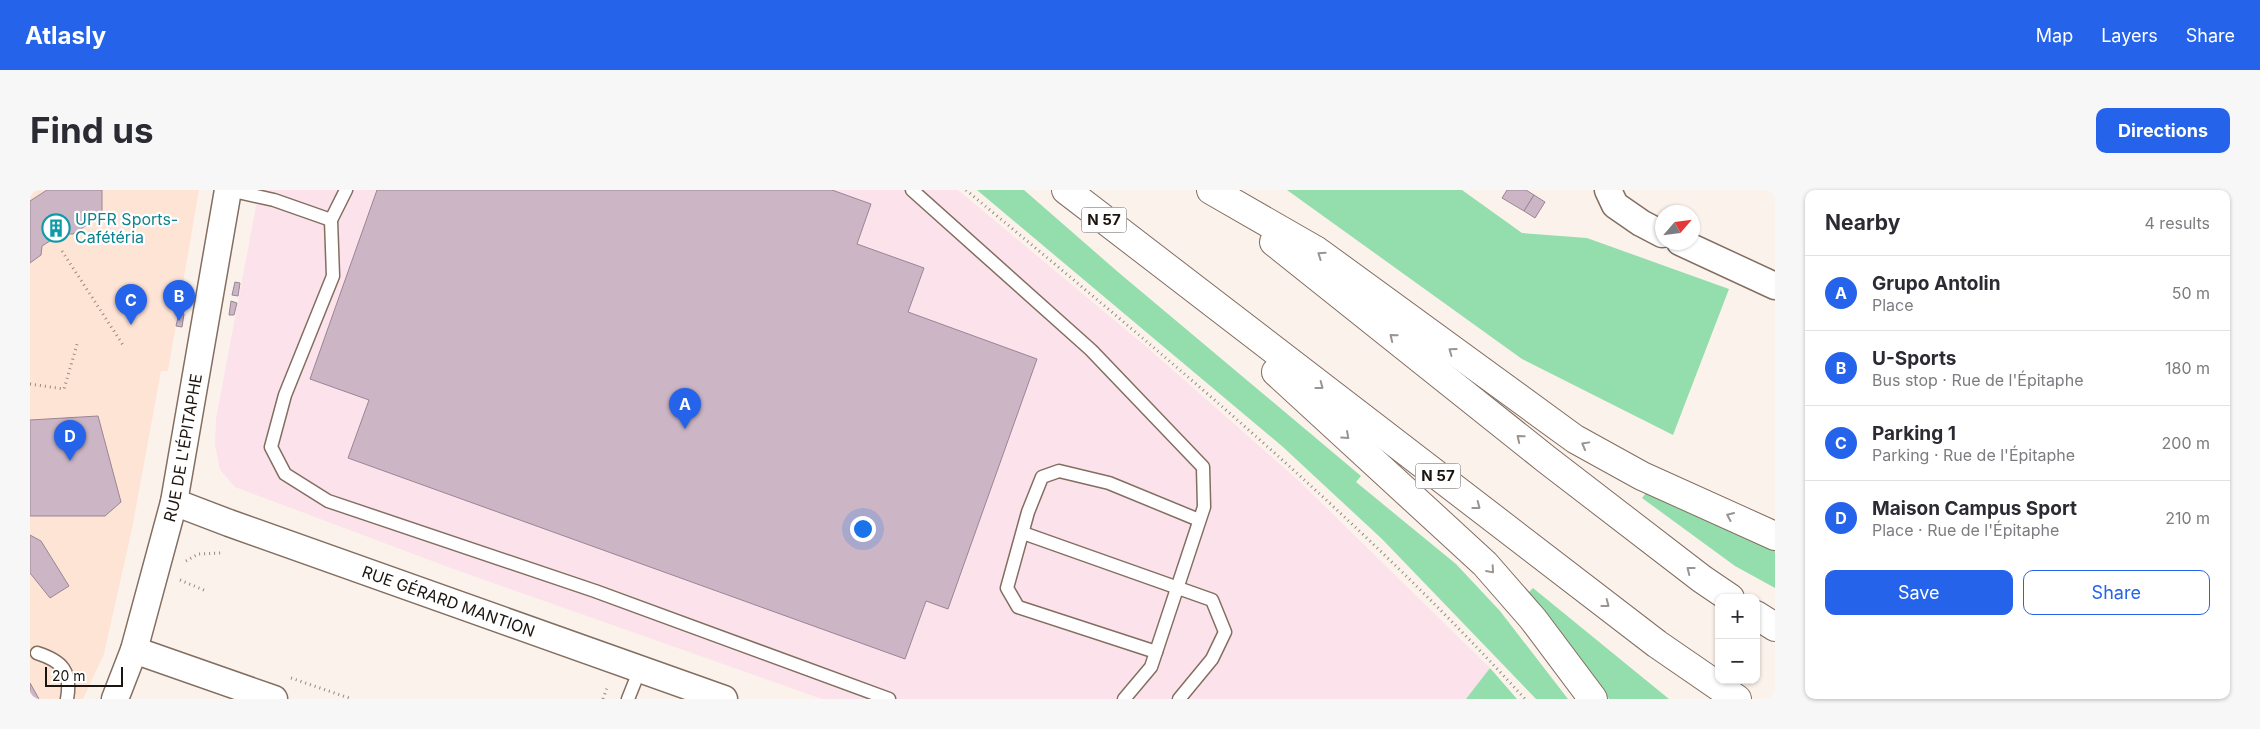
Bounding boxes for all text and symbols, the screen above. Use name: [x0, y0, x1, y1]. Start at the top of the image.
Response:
text: Atlasly: [25, 21, 106, 50]
text: Map: [2036, 25, 2073, 46]
text: Layers: [2101, 25, 2158, 46]
text: Share: [2186, 25, 2235, 46]
button: Directions: [2096, 108, 2230, 153]
text: Find us: [30, 109, 154, 151]
north arrow: [1655, 205, 1700, 250]
road number: N 57: [1082, 208, 1126, 232]
place label: UPFR Sports- Cafétéria: [75, 209, 178, 247]
text: Nearby: [1825, 210, 1900, 235]
building icon: UPFR Sports- Cafétéria: [41, 213, 71, 243]
text: 4 results: [2145, 213, 2210, 233]
one-way arrow: [1317, 252, 1327, 261]
text: Grupo Antolin: [1872, 272, 2001, 295]
pin: B: [163, 280, 195, 321]
text: A: [1835, 283, 1847, 303]
text: 50 m: [2172, 283, 2210, 303]
pin: C: [115, 284, 147, 325]
text: Place: [1872, 295, 1914, 315]
one-way arrow: [1390, 335, 1399, 343]
text: U-Sports: [1872, 347, 1956, 370]
one-way arrow: [1448, 348, 1458, 357]
text: B: [1836, 358, 1846, 378]
text: 180 m: [2165, 358, 2210, 378]
text: Bus stop · Rue de l'Épitaphe: [1872, 370, 2083, 390]
street label: RUE DE L'ÉPITAPHE: [159, 372, 206, 524]
one-way arrow: [1314, 380, 1323, 388]
pin: A: [669, 388, 701, 429]
pin: D: [54, 420, 86, 461]
text: Parking 1: [1872, 422, 1956, 445]
one-way arrow: [1340, 430, 1349, 439]
text: C: [1835, 433, 1847, 453]
text: 200 m: [2162, 433, 2210, 453]
one-way arrow: [1517, 436, 1526, 444]
one-way arrow: [1581, 441, 1590, 451]
text: Parking · Rue de l'Épitaphe: [1872, 445, 2075, 465]
road number: N 57: [1416, 464, 1460, 488]
text: Maison Campus Sport: [1872, 497, 2077, 520]
one-way arrow: [1471, 500, 1480, 508]
text: D: [1835, 508, 1847, 528]
text: 210 m: [2165, 508, 2210, 528]
one-way arrow: [1726, 512, 1735, 523]
your location: [850, 516, 876, 542]
text: Place · Rue de l'Épitaphe: [1872, 520, 2059, 540]
street label: RUE GÉRARD MANTION: [360, 561, 538, 641]
one-way arrow: [1485, 565, 1494, 574]
one-way arrow: [1686, 567, 1696, 576]
button: Save: [1825, 570, 2013, 615]
button: Share: [2023, 570, 2210, 615]
map controls: [1715, 594, 1760, 684]
button: +: [1715, 594, 1760, 639]
one-way arrow: [1600, 599, 1609, 607]
button: −: [1715, 639, 1760, 684]
scale bar: [45, 664, 122, 687]
text: 20 m: [52, 667, 86, 684]

